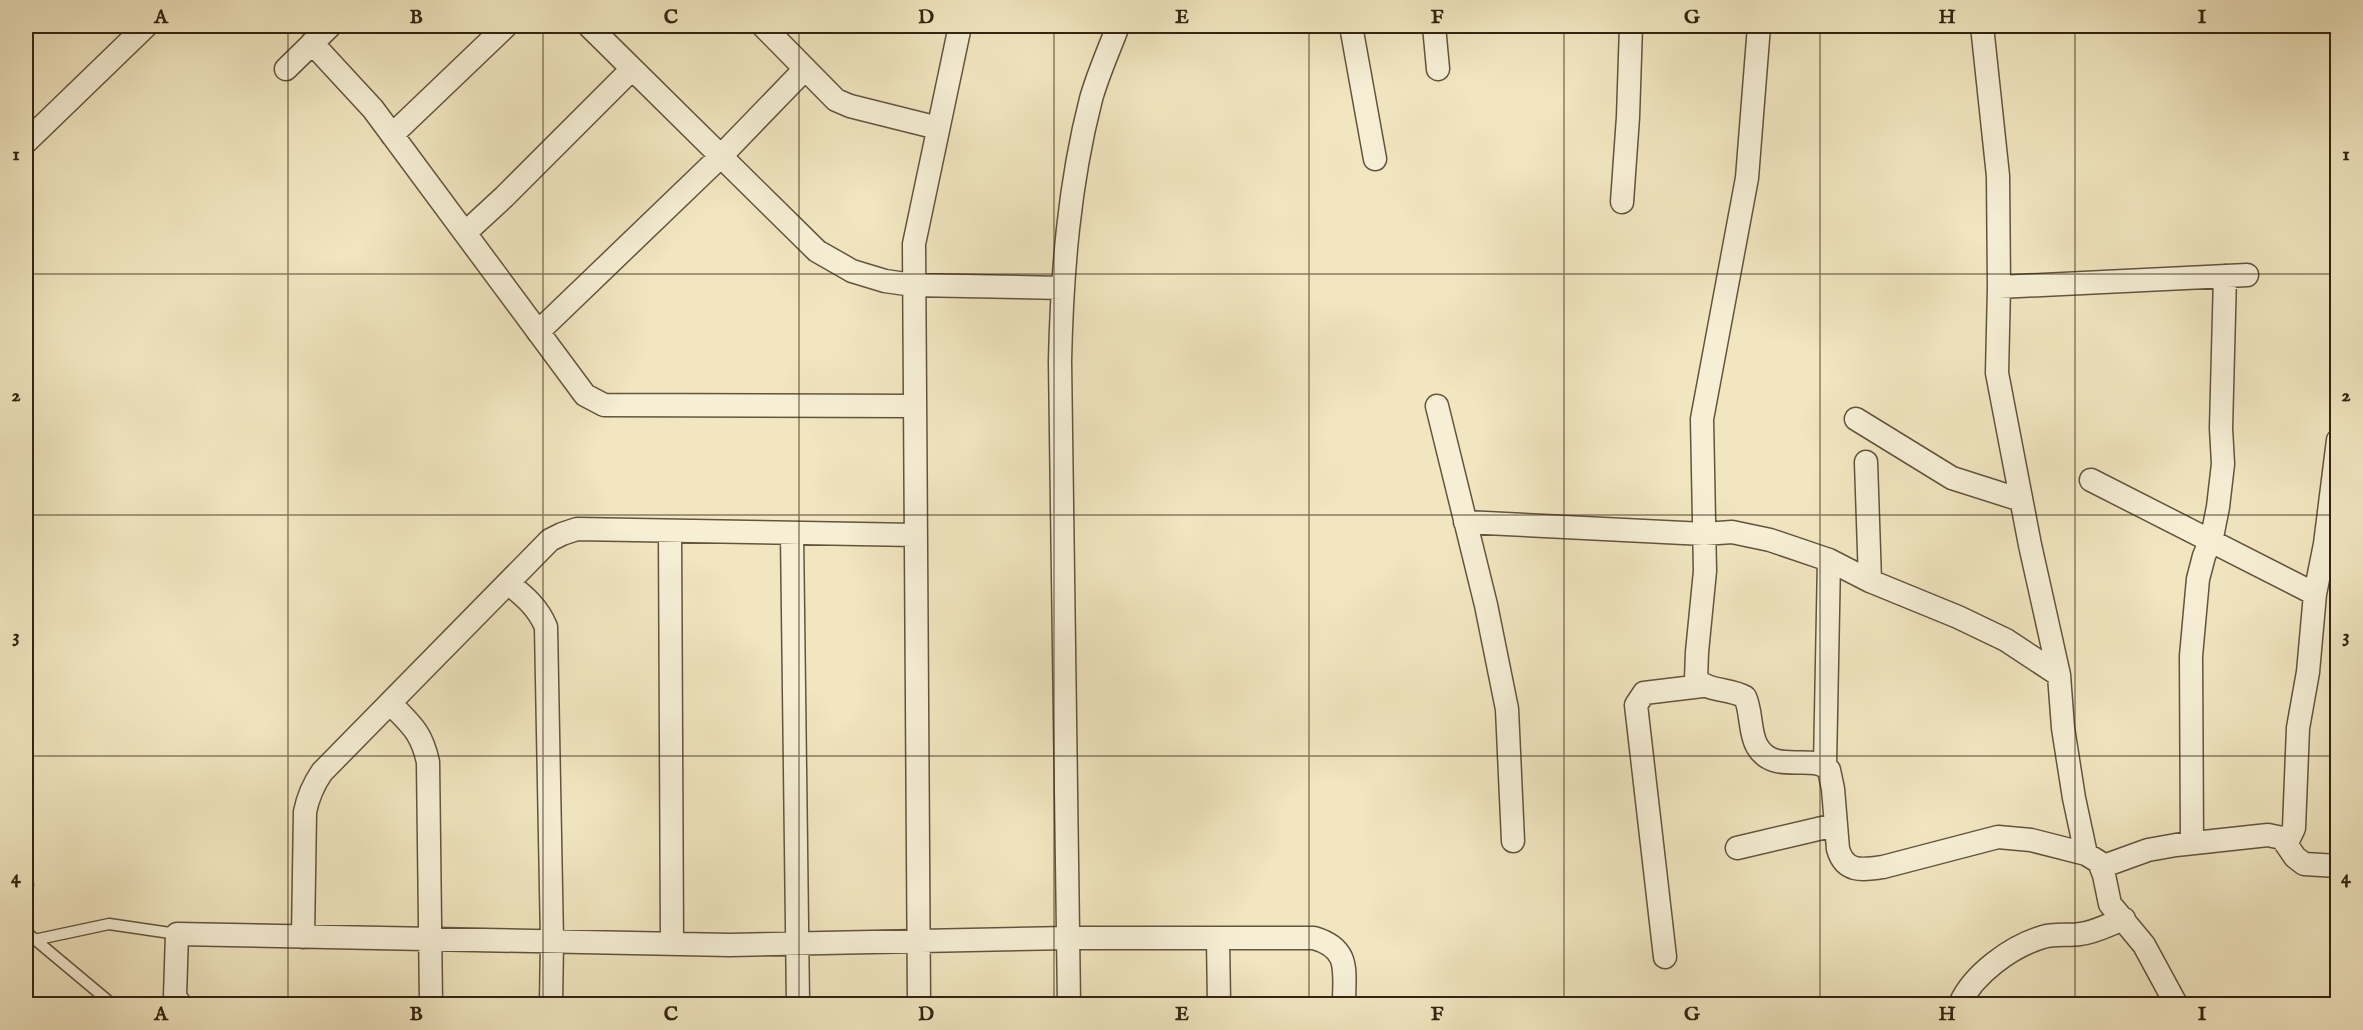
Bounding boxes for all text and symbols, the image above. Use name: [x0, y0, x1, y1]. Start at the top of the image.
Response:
text: A: [153, 5, 169, 30]
text: B: [409, 5, 423, 30]
text: C: [664, 5, 678, 30]
text: D: [918, 5, 934, 30]
text: E: [1175, 5, 1189, 30]
text: F: [1431, 5, 1444, 30]
text: G: [1684, 5, 1701, 30]
text: H: [1938, 5, 1956, 30]
text: I: [2198, 5, 2207, 30]
text: 1: [12, 142, 20, 167]
text: 1: [2342, 142, 2350, 167]
text: 2: [11, 383, 21, 408]
text: 2: [2341, 383, 2351, 408]
text: 3: [12, 624, 20, 649]
text: 3: [2342, 624, 2350, 649]
text: 4: [11, 865, 22, 890]
text: 4: [2341, 865, 2352, 890]
text: A: [153, 1002, 169, 1027]
text: B: [409, 1002, 423, 1027]
text: C: [664, 1002, 678, 1027]
text: D: [918, 1002, 934, 1027]
text: E: [1175, 1002, 1189, 1027]
text: F: [1431, 1002, 1444, 1027]
text: G: [1684, 1002, 1701, 1027]
text: H: [1938, 1002, 1956, 1027]
text: I: [2198, 1002, 2207, 1027]

